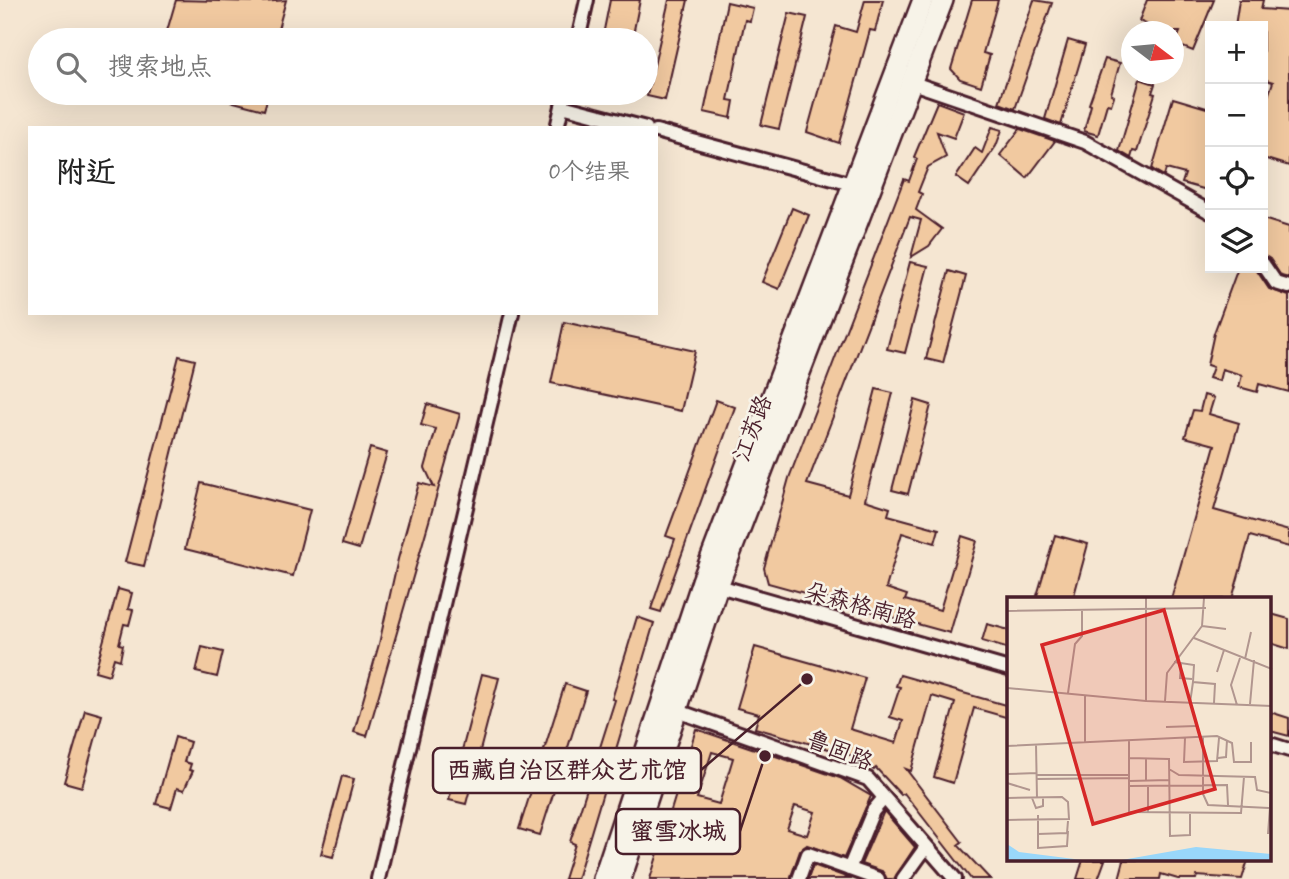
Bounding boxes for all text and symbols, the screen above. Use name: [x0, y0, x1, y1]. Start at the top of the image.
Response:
north arrow: [1121, 21, 1184, 84]
map controls: [1205, 21, 1268, 273]
button: +: [1205, 21, 1268, 84]
search box: [28, 28, 658, 105]
icon: search: [52, 48, 90, 86]
text: 搜索地点: [108, 51, 212, 85]
button: −: [1205, 84, 1268, 147]
button: locate: [1205, 147, 1268, 210]
text: 附近: [56, 154, 116, 193]
text: 0个结果: [548, 158, 630, 188]
button: layers: [1205, 210, 1268, 273]
street label: 江苏路: [727, 391, 780, 466]
street label: 朵森格南路: [801, 577, 920, 637]
inset map: [1007, 597, 1272, 862]
street label: 鲁固路: [802, 725, 877, 779]
callout: 西藏自治区群众艺术馆: [433, 748, 701, 793]
text: 西藏自治区群众艺术馆: [447, 756, 687, 787]
callout: 蜜雪冰城: [616, 809, 740, 854]
text: 蜜雪冰城: [630, 817, 726, 848]

